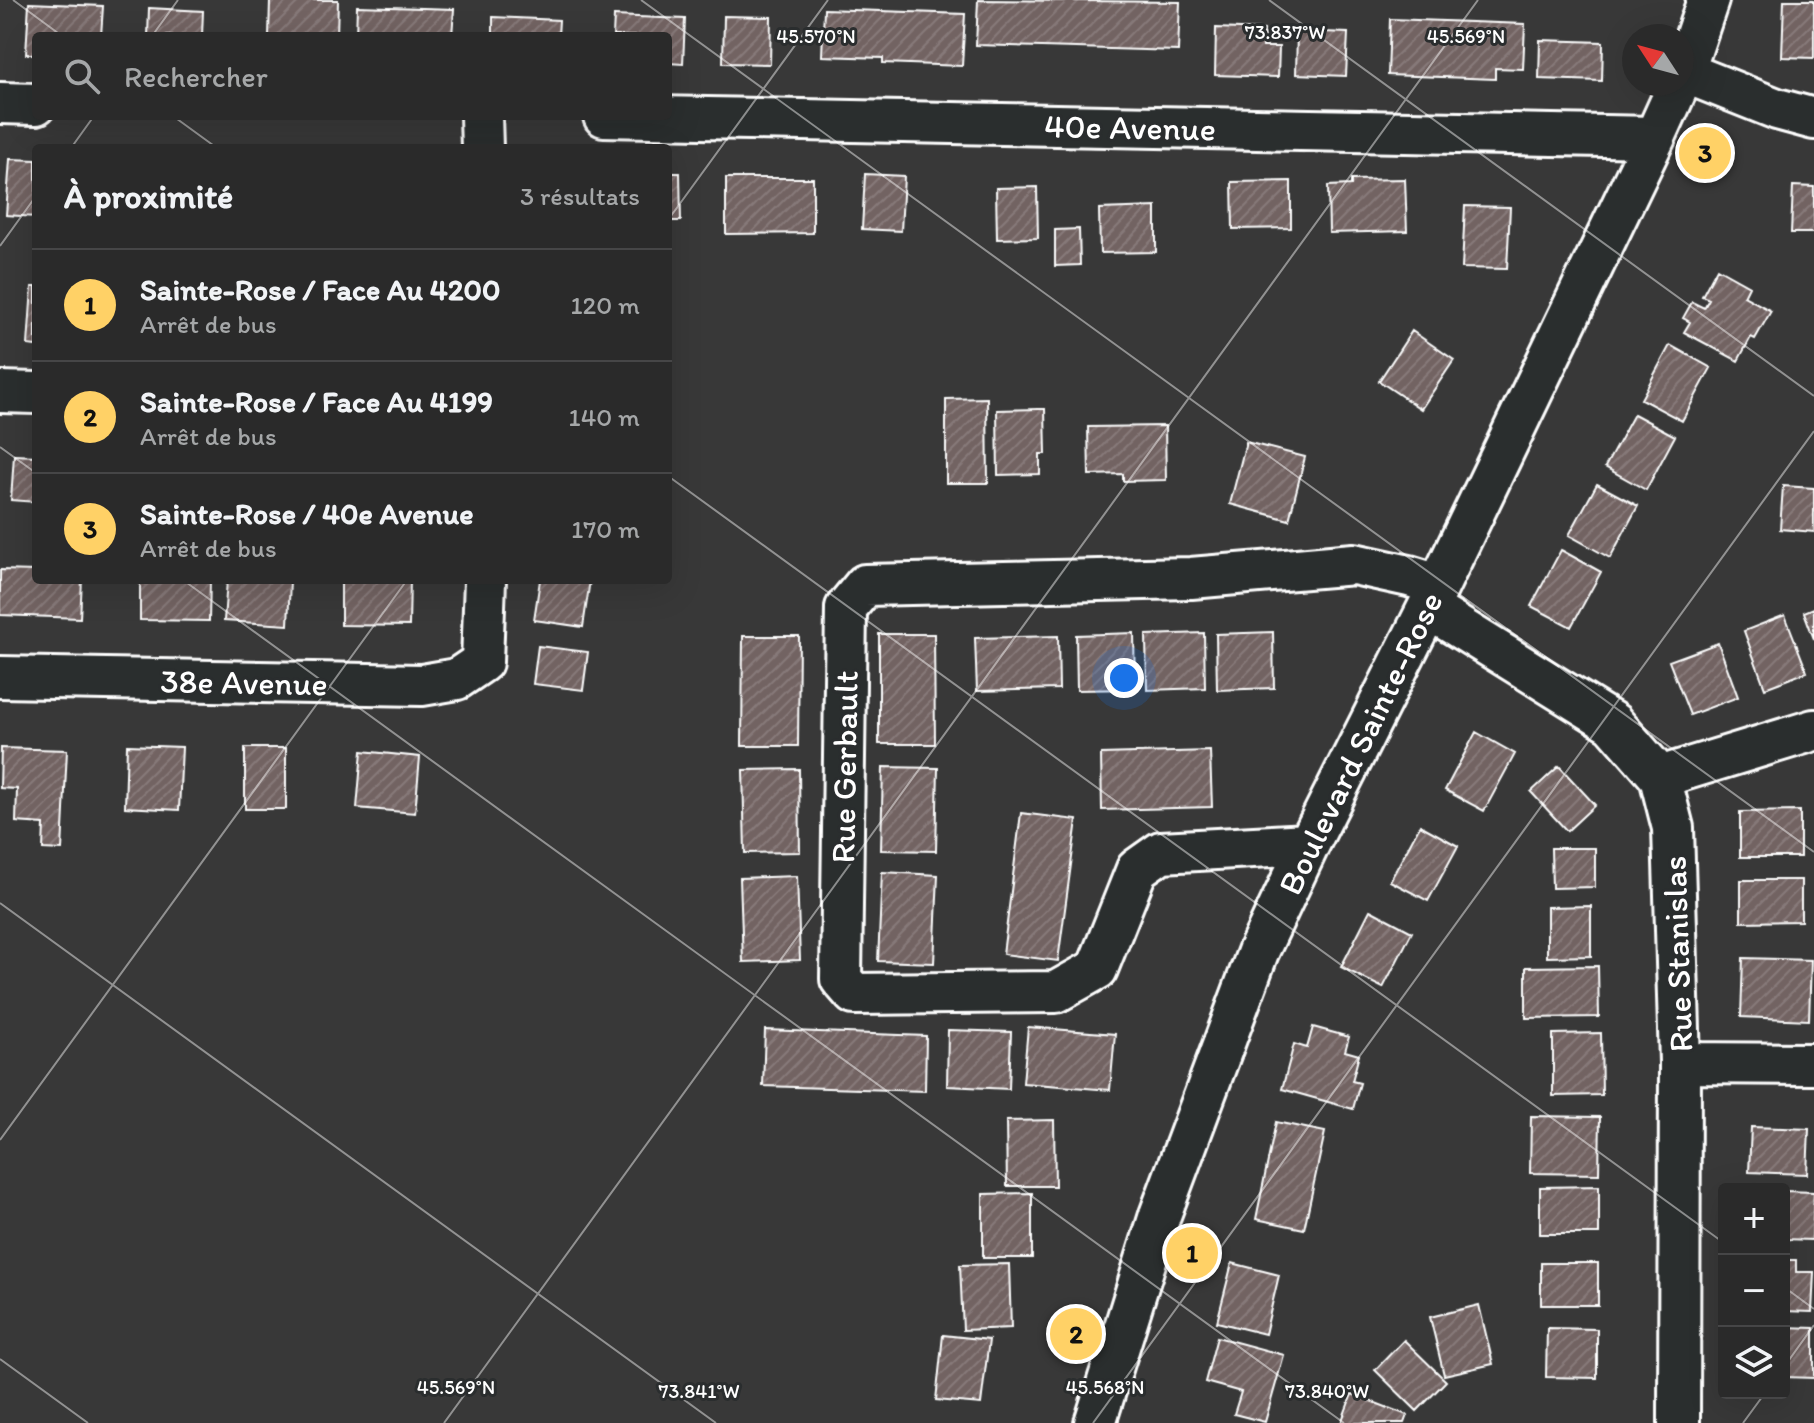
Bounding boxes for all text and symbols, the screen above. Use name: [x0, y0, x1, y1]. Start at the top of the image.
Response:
text: 73.837°W: [1245, 20, 1325, 44]
text: 45.570°N: [776, 24, 856, 48]
text: 45.569°N: [1427, 24, 1505, 48]
north arrow: [1622, 24, 1694, 96]
search box: [32, 32, 672, 120]
icon: search: [60, 54, 104, 98]
text: Rechercher: [124, 58, 268, 95]
street label: 40e Avenue: [1044, 106, 1216, 149]
pin: 3: [1679, 123, 1731, 183]
text: À proximité: [64, 176, 233, 217]
text: 3 résultats: [520, 180, 640, 212]
text: Sainte-Rose / Face Au 4200: [140, 271, 500, 308]
text: 1: [84, 289, 96, 321]
text: 120 m: [571, 289, 640, 321]
text: Arrêt de bus: [140, 308, 277, 340]
text: Sainte-Rose / Face Au 4199: [140, 383, 493, 420]
text: 2: [83, 401, 97, 433]
text: 140 m: [569, 401, 640, 433]
text: Arrêt de bus: [140, 420, 277, 452]
text: Sainte-Rose / 40e Avenue: [140, 495, 473, 532]
text: 3: [83, 513, 97, 545]
text: 170 m: [571, 513, 640, 545]
text: Arrêt de bus: [140, 532, 277, 564]
street label: Boulevard Sainte-Rose: [1269, 585, 1452, 901]
your location: [1104, 658, 1144, 698]
street label: 38e Avenue: [160, 661, 328, 704]
street label: Rue Gerbault: [822, 670, 867, 864]
street label: Rue Stanislas: [1654, 855, 1701, 1053]
map controls: [1718, 1183, 1790, 1399]
button: +: [1718, 1183, 1790, 1255]
pin: 1: [1166, 1223, 1218, 1283]
button: −: [1718, 1255, 1790, 1327]
pin: 2: [1050, 1304, 1102, 1364]
button: layers: [1718, 1327, 1790, 1399]
text: 45.569°N: [417, 1375, 495, 1399]
text: 45.568°N: [1066, 1375, 1144, 1399]
text: 73.841°W: [659, 1379, 740, 1403]
text: 73.840°W: [1285, 1379, 1369, 1403]

